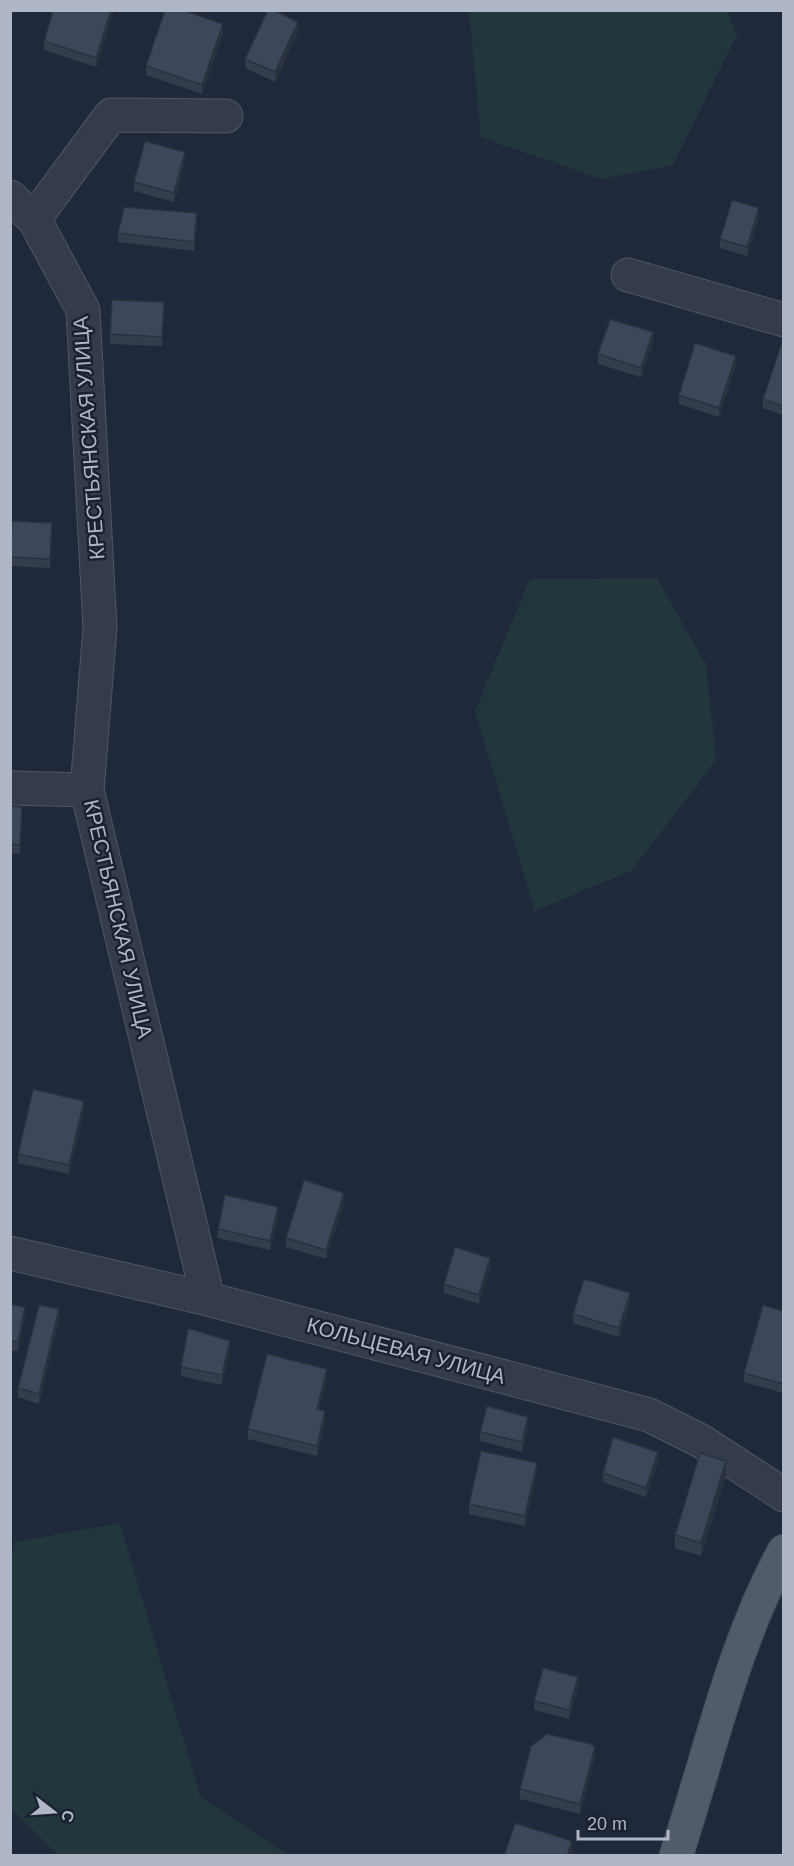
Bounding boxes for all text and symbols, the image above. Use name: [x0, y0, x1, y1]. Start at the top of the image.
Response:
street label: КРЕСТЬЯНСКАЯ УЛИЦА: [69, 315, 108, 561]
street label: КРЕСТЬЯНСКАЯ УЛИЦА: [80, 797, 157, 1040]
street label: КОЛЬЦЕВАЯ УЛИЦА: [304, 1313, 508, 1388]
north arrow: [24, 1782, 84, 1842]
scale bar: [578, 1803, 668, 1841]
text: С: [58, 1808, 78, 1825]
text: 20 m: [587, 1814, 627, 1834]

